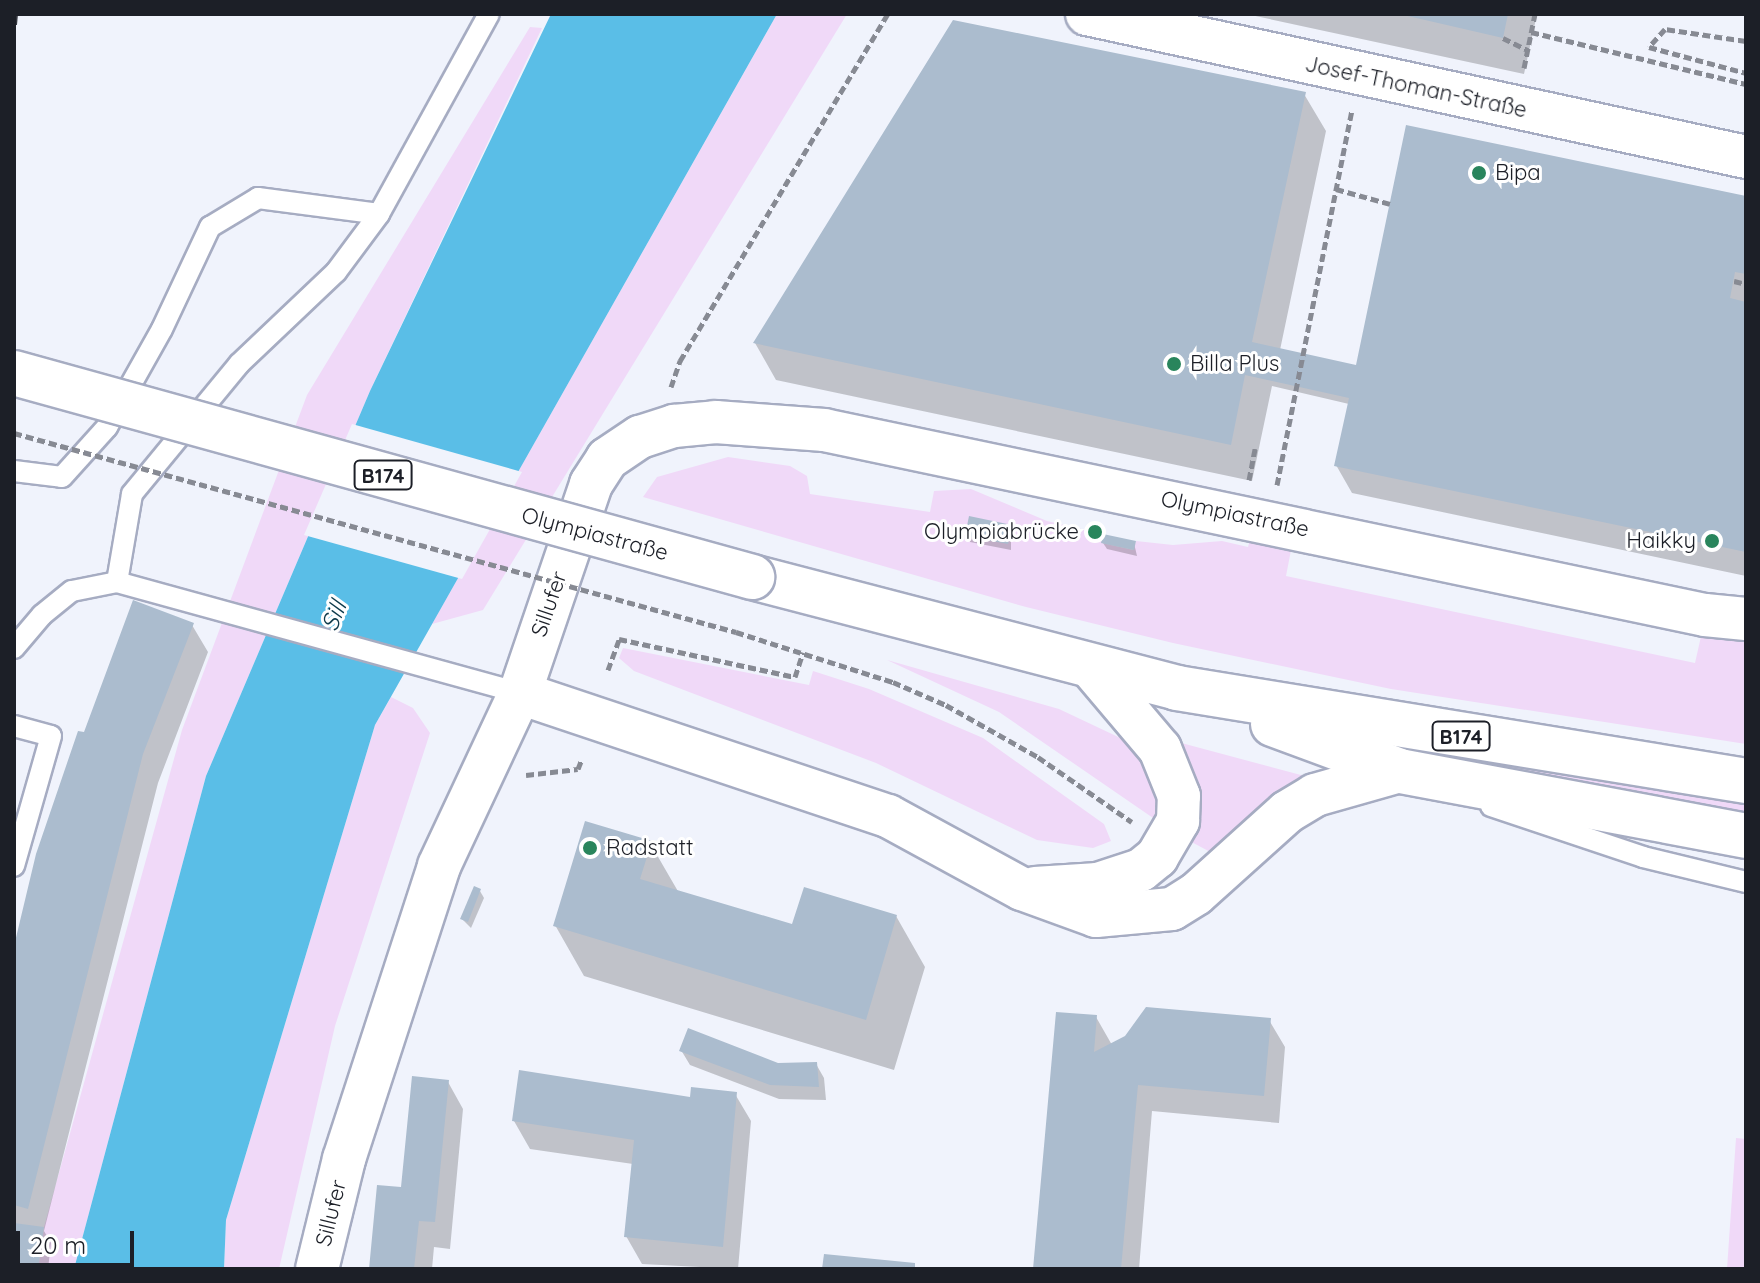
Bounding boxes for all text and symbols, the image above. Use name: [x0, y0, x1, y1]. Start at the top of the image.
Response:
street label: Josef-Thoman-Straße: [1303, 51, 1529, 123]
place label: Bipa: [1495, 160, 1541, 186]
marker: Bipa: [1470, 164, 1488, 182]
place label: Billa Plus: [1190, 351, 1279, 377]
marker: Billa Plus: [1165, 355, 1183, 373]
road number: B174: [353, 459, 413, 491]
street label: Olympiastraße: [1159, 485, 1311, 543]
street label: Olympiastraße: [519, 502, 671, 566]
place label: Olympiabrücke: [924, 519, 1079, 545]
marker: Olympiabrücke: [1086, 523, 1104, 541]
place label: Haikky: [1626, 528, 1696, 554]
marker: Haikky: [1703, 532, 1721, 550]
street label: Sillufer: [526, 568, 572, 640]
water label: Sill: [315, 597, 353, 635]
road number: B174: [1431, 720, 1491, 752]
place label: Radstatt: [606, 835, 694, 861]
marker: Radstatt: [581, 839, 599, 857]
street label: Sillufer: [310, 1177, 352, 1249]
scale bar: [20, 1215, 138, 1265]
text: 20 m: [30, 1230, 86, 1260]

